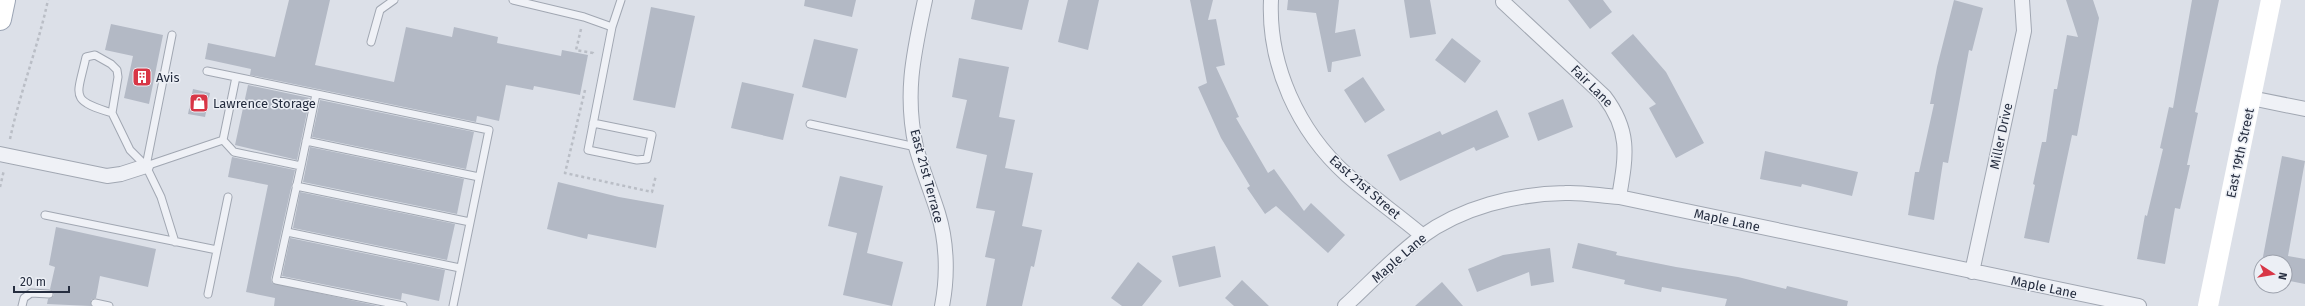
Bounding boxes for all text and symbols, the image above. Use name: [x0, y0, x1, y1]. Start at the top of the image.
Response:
street label: Fair Lane: [1568, 62, 1616, 110]
building icon: Avis: [131, 66, 153, 88]
place label: Avis: [156, 70, 180, 85]
shop icon: Lawrence Storage: [188, 92, 210, 114]
place label: Lawrence Storage: [213, 96, 316, 111]
street label: Miller Drive: [1987, 101, 2015, 171]
street label: East 19th Street: [2223, 106, 2257, 199]
street label: East 21st Terrace: [907, 127, 947, 225]
street label: East 21st Street: [1326, 152, 1404, 222]
street label: Maple Lane: [1693, 206, 1761, 234]
street label: Maple Lane: [1369, 230, 1429, 286]
north arrow: [2253, 254, 2293, 294]
scale bar: [14, 268, 69, 294]
text: N: [2275, 271, 2289, 281]
street label: Maple Lane: [2010, 273, 2078, 301]
text: 20 m: [20, 275, 46, 289]

